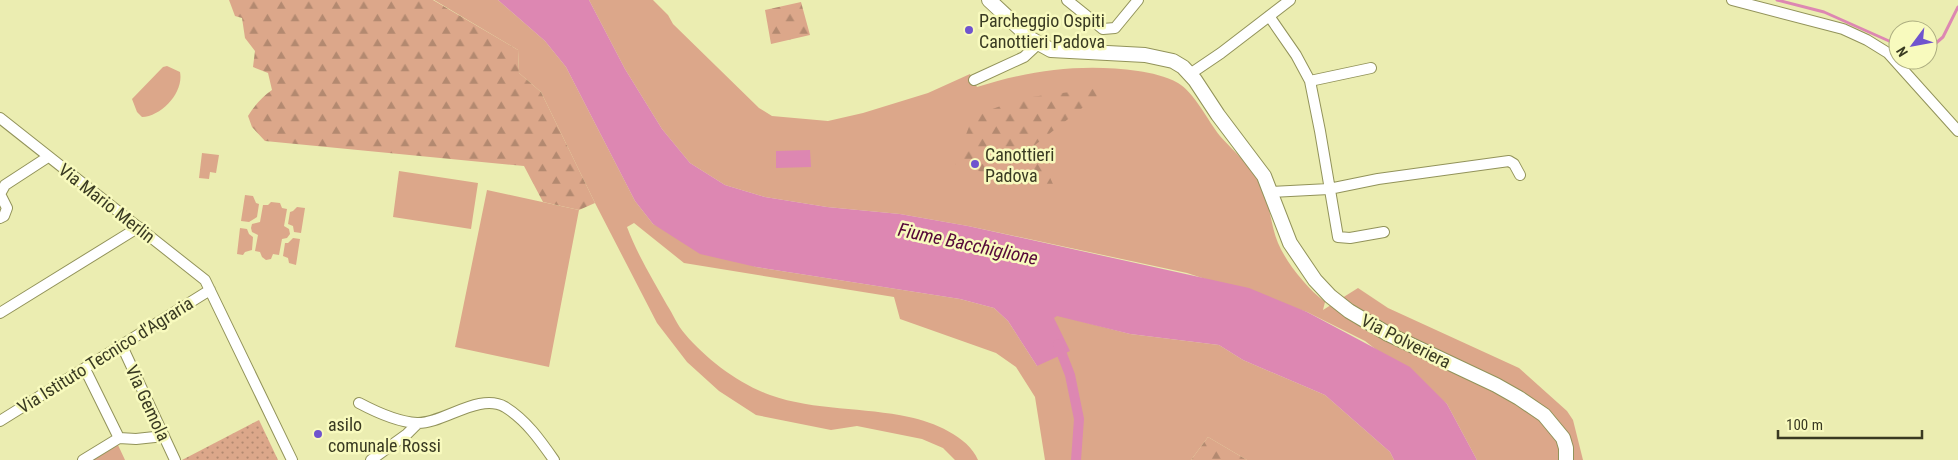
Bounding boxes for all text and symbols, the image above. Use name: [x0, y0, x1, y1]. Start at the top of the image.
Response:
place label: Parcheggio Ospiti Canottieri Padova: [979, 10, 1105, 52]
north arrow: [1888, 20, 1938, 70]
marker: Parcheggio Ospiti Canottieri Padova: [963, 24, 975, 36]
text: N: [1893, 44, 1911, 60]
place label: Canottieri Padova: [985, 144, 1054, 186]
marker: Canottieri Padova: [969, 158, 981, 170]
street label: Via Mario Merlin: [55, 159, 159, 247]
water label: Fiume Bacchiglione: [896, 218, 1040, 270]
street label: Via Istituto Tecnico d'Agraria: [13, 292, 197, 418]
street label: Via Polveriera: [1358, 309, 1454, 373]
street label: Via Gemola: [121, 362, 175, 444]
scale bar: [1778, 408, 1922, 440]
place label: asilo comunale Rossi: [328, 414, 441, 456]
text: 100 m: [1786, 416, 1823, 434]
marker: asilo comunale Rossi: [312, 428, 324, 440]

